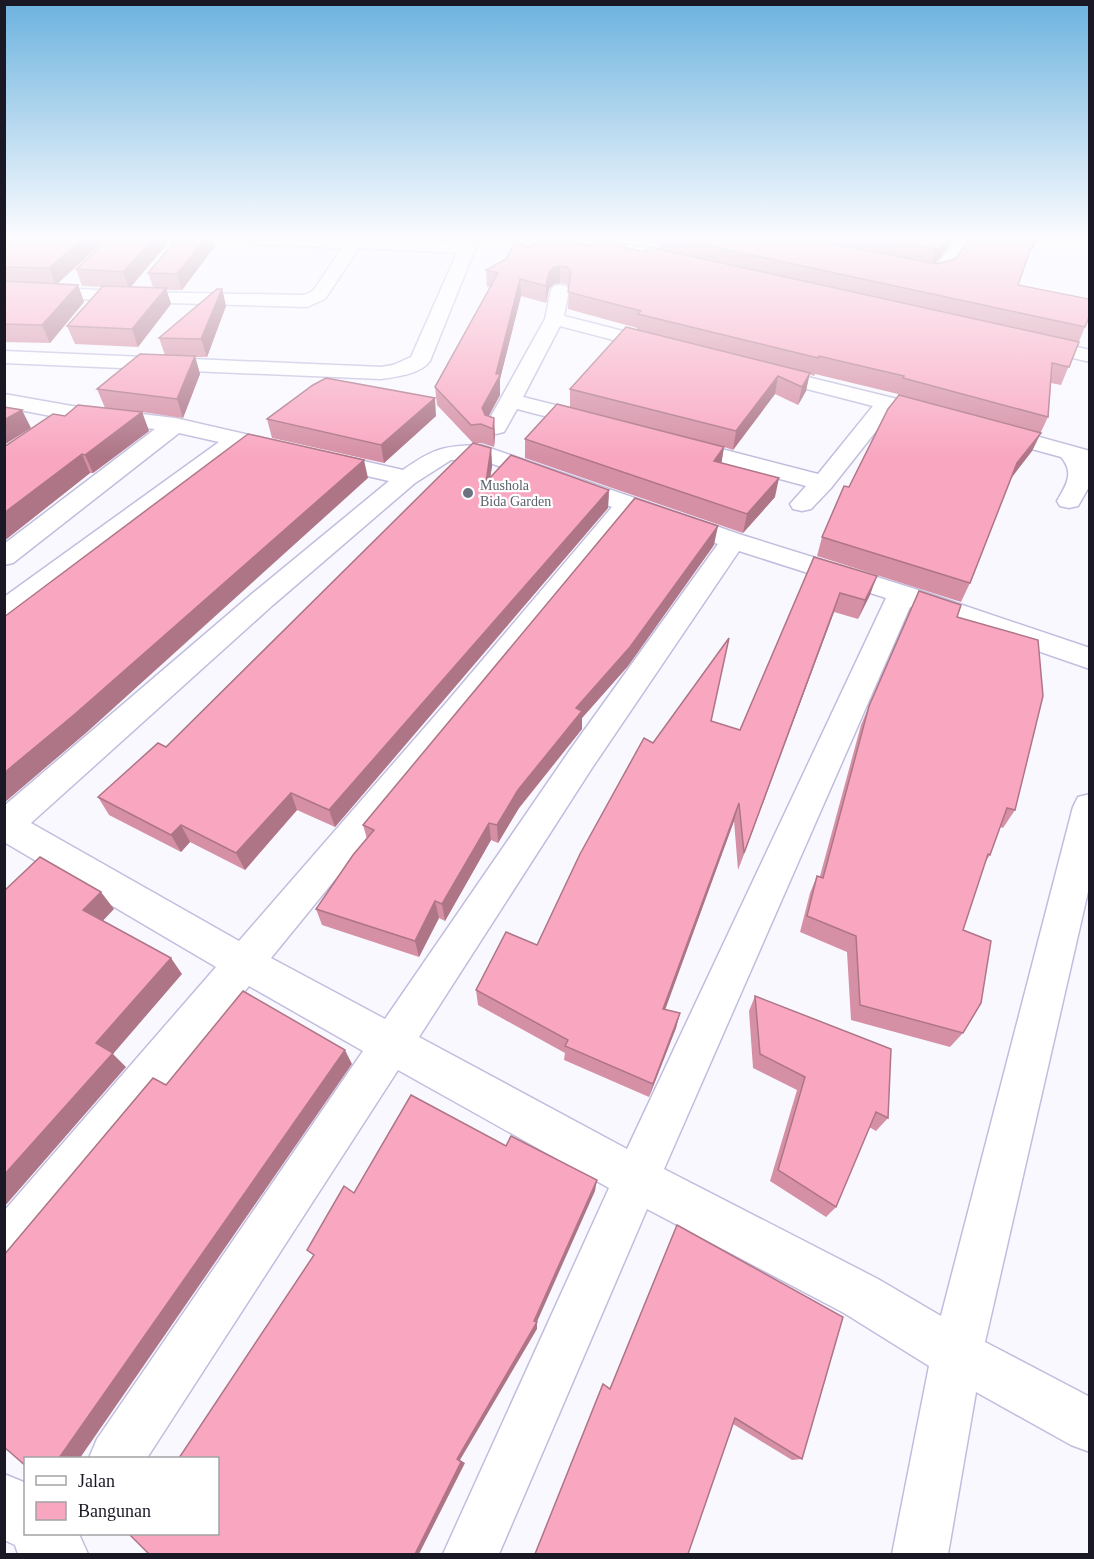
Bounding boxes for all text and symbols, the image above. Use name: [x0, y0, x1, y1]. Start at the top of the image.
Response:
place label: Mushola Bida Garden: [480, 478, 551, 509]
marker: Mushola Bida Garden: [461, 486, 475, 500]
legend: [24, 1457, 219, 1535]
text: Jalan: [78, 1471, 115, 1491]
text: Bangunan: [78, 1501, 151, 1521]

